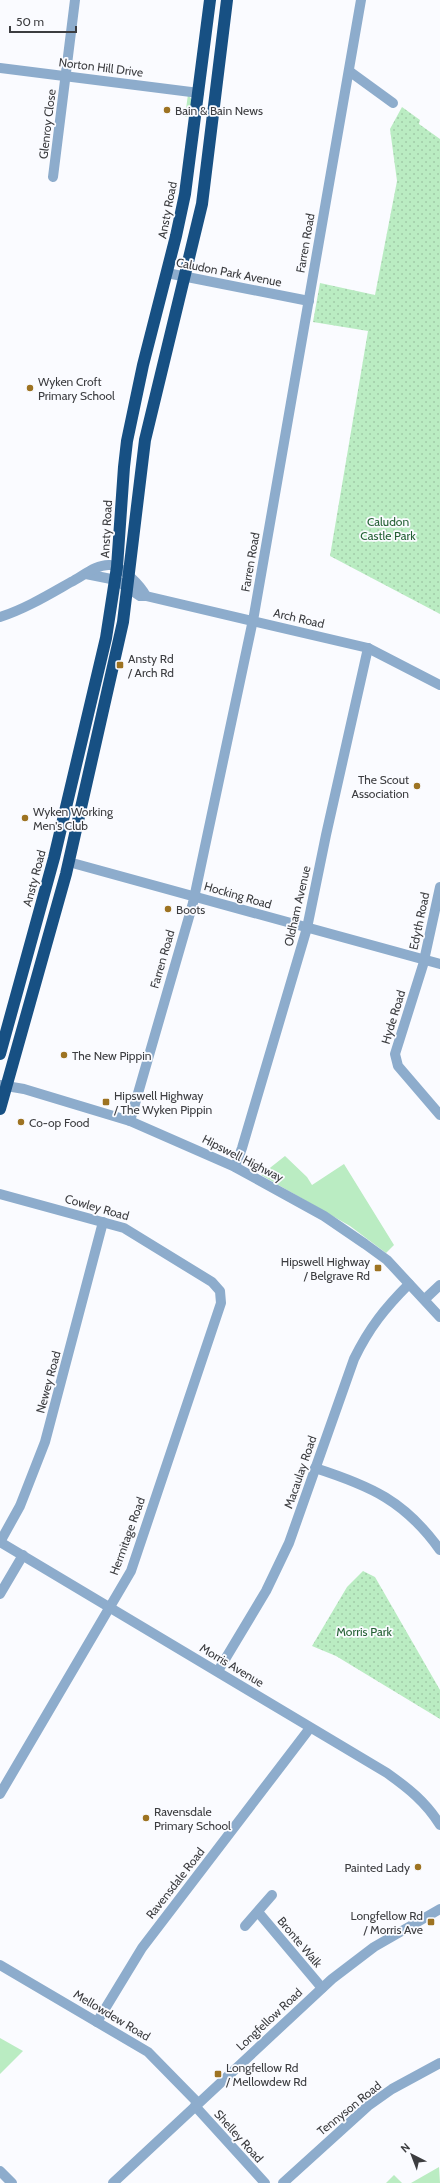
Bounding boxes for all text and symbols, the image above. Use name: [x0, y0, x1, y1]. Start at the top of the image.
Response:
scale bar: [10, 8, 76, 34]
text: 50 m: [16, 14, 44, 29]
street label: Norton Hill Drive: [58, 54, 144, 80]
street label: Glenroy Close: [35, 88, 59, 160]
place label: Bain & Bain News: [175, 103, 263, 118]
marker: Bain & Bain News: [162, 105, 172, 115]
street label: Ansty Road: [154, 180, 180, 240]
street label: Farren Road: [292, 212, 318, 274]
street label: Caludon Park Avenue: [175, 254, 283, 290]
place label: Wyken Croft Primary School: [38, 374, 115, 403]
marker: Wyken Croft Primary School: [25, 383, 35, 393]
street label: Ansty Road: [97, 500, 115, 558]
park label: Caludon Castle Park: [360, 514, 416, 543]
street label: Farren Road: [237, 531, 263, 593]
street label: Arch Road: [272, 605, 326, 631]
place label: Ansty Rd / Arch Rd: [127, 651, 174, 680]
marker: Ansty Rd / Arch Rd: [115, 660, 125, 670]
place label: The Scout Association: [352, 772, 409, 801]
marker: The Scout Association: [412, 781, 422, 791]
place label: Wyken Working Men's Club: [33, 804, 114, 833]
marker: Wyken Working Men's Club: [20, 813, 30, 823]
street label: Ansty Road: [19, 848, 49, 908]
street label: Oldham Avenue: [280, 864, 314, 948]
street label: Hocking Road: [202, 878, 274, 912]
street label: Edyth Road: [406, 891, 432, 951]
place label: Boots: [176, 902, 205, 917]
marker: Boots: [163, 904, 173, 914]
street label: Farren Road: [146, 928, 178, 990]
street label: Hyde Road: [378, 988, 408, 1046]
place label: The New Pippin: [72, 1048, 152, 1063]
marker: The New Pippin: [59, 1050, 69, 1060]
place label: Hipswell Highway / The Wyken Pippin: [113, 1088, 212, 1117]
marker: Hipswell Highway / The Wyken Pippin: [101, 1097, 111, 1107]
place label: Co-op Food: [29, 1115, 90, 1130]
marker: Co-op Food: [16, 1117, 26, 1127]
street label: Hipswell Highway: [200, 1131, 286, 1185]
street label: Cowley Road: [63, 1191, 131, 1223]
place label: Hipswell Highway / Belgrave Rd: [281, 1254, 370, 1283]
marker: Hipswell Highway / Belgrave Rd: [373, 1263, 383, 1273]
street label: Newey Road: [32, 1349, 64, 1415]
street label: Macaulay Road: [281, 1434, 319, 1510]
street label: Hermitage Road: [106, 1495, 148, 1577]
park label: Morris Park: [336, 1624, 392, 1639]
street label: Morris Avenue: [197, 1640, 267, 1690]
place label: Ravensdale Primary School: [154, 1804, 231, 1833]
marker: Ravensdale Primary School: [141, 1813, 151, 1823]
street label: Ravensdale Road: [142, 1844, 208, 1922]
place label: Painted Lady: [344, 1860, 410, 1875]
marker: Painted Lady: [413, 1862, 423, 1872]
place label: Longfellow Rd / Morris Ave: [351, 1908, 423, 1937]
street label: Bronte Walk: [274, 1914, 326, 1971]
marker: Longfellow Rd / Morris Ave: [426, 1917, 436, 1927]
street label: Longfellow Road: [233, 1985, 305, 2053]
street label: Mellowdew Road: [71, 1986, 153, 2044]
place label: Longfellow Rd / Mellowdew Rd: [225, 2060, 307, 2089]
marker: Longfellow Rd / Mellowdew Rd: [213, 2069, 223, 2079]
street label: Tennyson Road: [314, 2078, 384, 2138]
street label: Shelley Road: [211, 2106, 267, 2166]
north arrow: [392, 2135, 432, 2175]
text: N: [398, 2140, 413, 2155]

